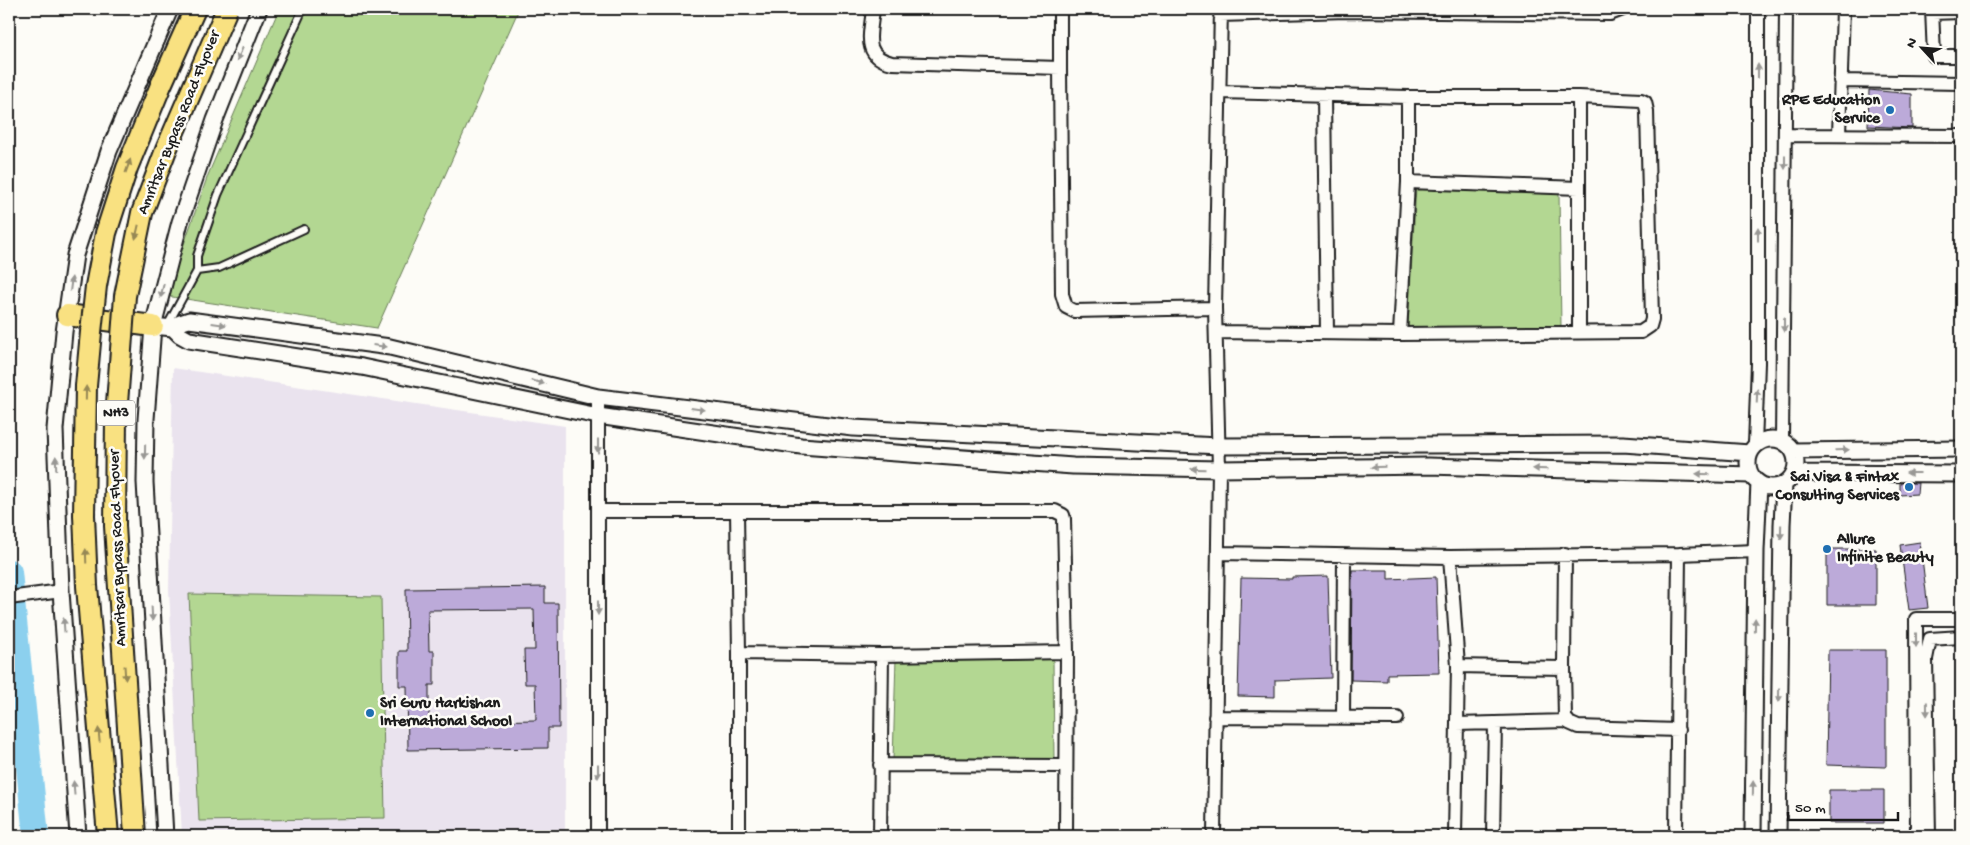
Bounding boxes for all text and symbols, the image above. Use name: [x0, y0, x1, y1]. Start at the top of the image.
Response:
north arrow: [1898, 22, 1948, 72]
street label: Amritsar Bypass Road Flyover: [134, 27, 226, 218]
text: N: [1903, 36, 1922, 51]
one-way arrow: [236, 47, 244, 61]
one-way arrow: [1754, 63, 1762, 79]
place label: RPE Education Service: [1781, 92, 1881, 129]
marker: RPE Education Service: [1884, 104, 1896, 116]
one-way arrow: [1781, 155, 1789, 171]
one-way arrow: [124, 158, 132, 173]
one-way arrow: [133, 225, 141, 240]
one-way arrow: [1754, 226, 1762, 242]
one-way arrow: [67, 276, 75, 292]
one-way arrow: [158, 283, 166, 299]
one-way arrow: [1780, 317, 1788, 333]
one-way arrow: [211, 320, 227, 328]
one-way arrow: [373, 342, 389, 350]
one-way arrow: [531, 378, 546, 386]
one-way arrow: [82, 385, 90, 401]
one-way arrow: [1753, 388, 1761, 404]
road number: NH3: [97, 400, 135, 426]
one-way arrow: [691, 405, 707, 413]
one-way arrow: [594, 438, 602, 454]
one-way arrow: [141, 444, 149, 460]
one-way arrow: [1834, 446, 1850, 454]
street label: Amritsar Bypass Road Flyover: [106, 448, 132, 647]
one-way arrow: [51, 455, 59, 471]
one-way arrow: [1369, 463, 1385, 471]
one-way arrow: [1189, 464, 1205, 472]
one-way arrow: [1532, 465, 1548, 473]
one-way arrow: [1694, 469, 1710, 477]
place label: Sai Visa & Fintax Consulting Services: [1775, 469, 1900, 506]
one-way arrow: [1904, 469, 1920, 477]
marker: Sai Visa & Fintax Consulting Services: [1903, 481, 1915, 493]
one-way arrow: [1777, 525, 1785, 541]
place label: Allure Infinite Beauty: [1836, 531, 1934, 568]
marker: Allure Infinite Beauty: [1821, 543, 1833, 555]
one-way arrow: [81, 548, 89, 564]
one-way arrow: [594, 600, 602, 616]
one-way arrow: [148, 607, 156, 623]
one-way arrow: [59, 617, 67, 633]
one-way arrow: [1751, 617, 1759, 633]
one-way arrow: [1912, 632, 1920, 648]
one-way arrow: [121, 665, 129, 681]
one-way arrow: [1774, 687, 1782, 703]
place label: Sri Guru Harkishan International School: [380, 695, 513, 732]
one-way arrow: [1923, 701, 1931, 717]
marker: Sri Guru Harkishan International School: [364, 707, 376, 719]
one-way arrow: [95, 727, 103, 743]
one-way arrow: [594, 763, 602, 779]
one-way arrow: [70, 779, 78, 795]
one-way arrow: [1749, 779, 1757, 795]
scale bar: [1788, 790, 1898, 822]
text: 50 m: [1795, 800, 1826, 818]

